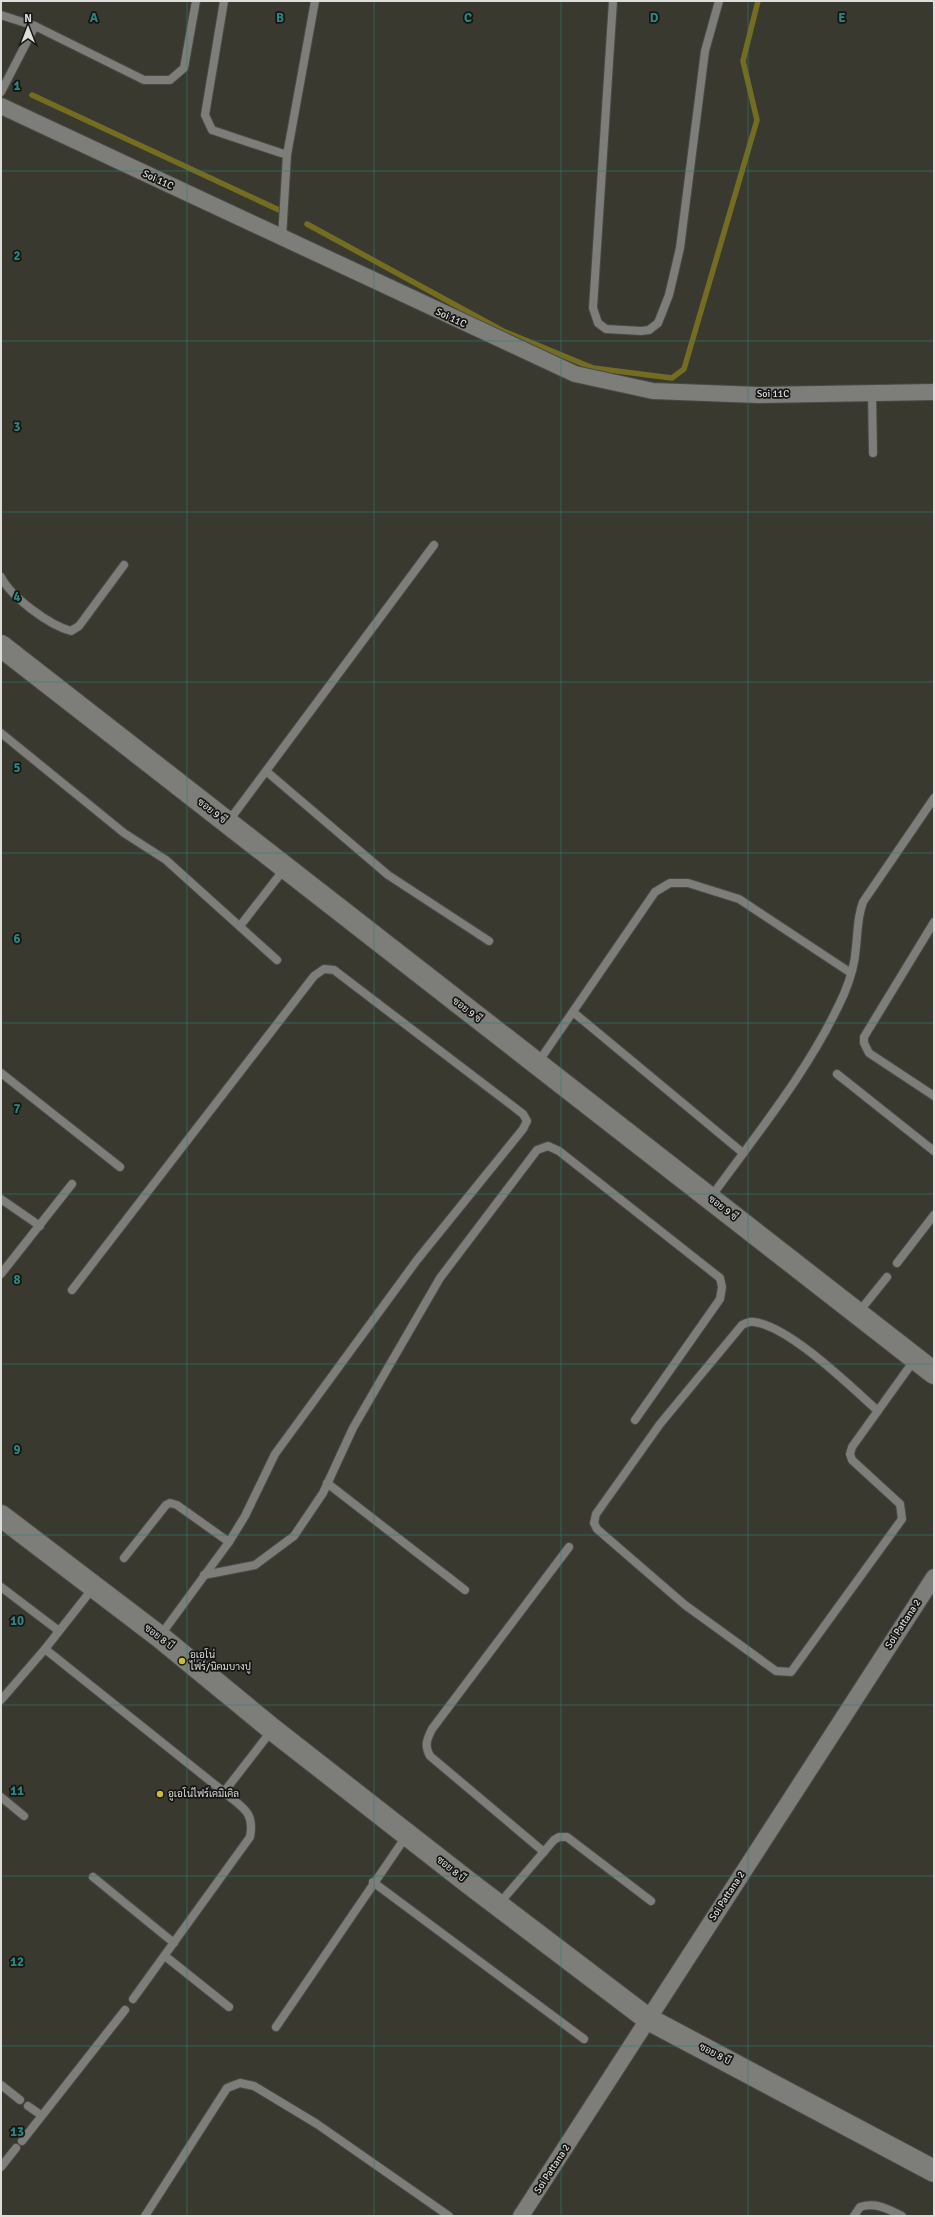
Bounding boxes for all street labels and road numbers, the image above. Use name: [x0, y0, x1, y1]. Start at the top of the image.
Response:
street label: Soi 11C: [141, 168, 175, 192]
street label: Soi 11C: [434, 306, 468, 330]
street label: Soi 11C: [757, 388, 789, 400]
street label: ซอย 9 ซี: [195, 795, 230, 826]
street label: ซอย 9 ซี: [450, 994, 485, 1025]
street label: ซอย 9 ซี: [706, 1192, 741, 1223]
street label: Soi Pattana 2: [883, 1597, 923, 1651]
street label: ซอย 8 บี: [142, 1621, 177, 1652]
street label: ซอย 8 บี: [434, 1853, 469, 1884]
street label: Soi Pattana 2: [707, 1869, 747, 1923]
street label: ซอย 8 บี: [697, 2040, 733, 2067]
street label: Soi Pattana 2: [532, 2142, 572, 2196]

